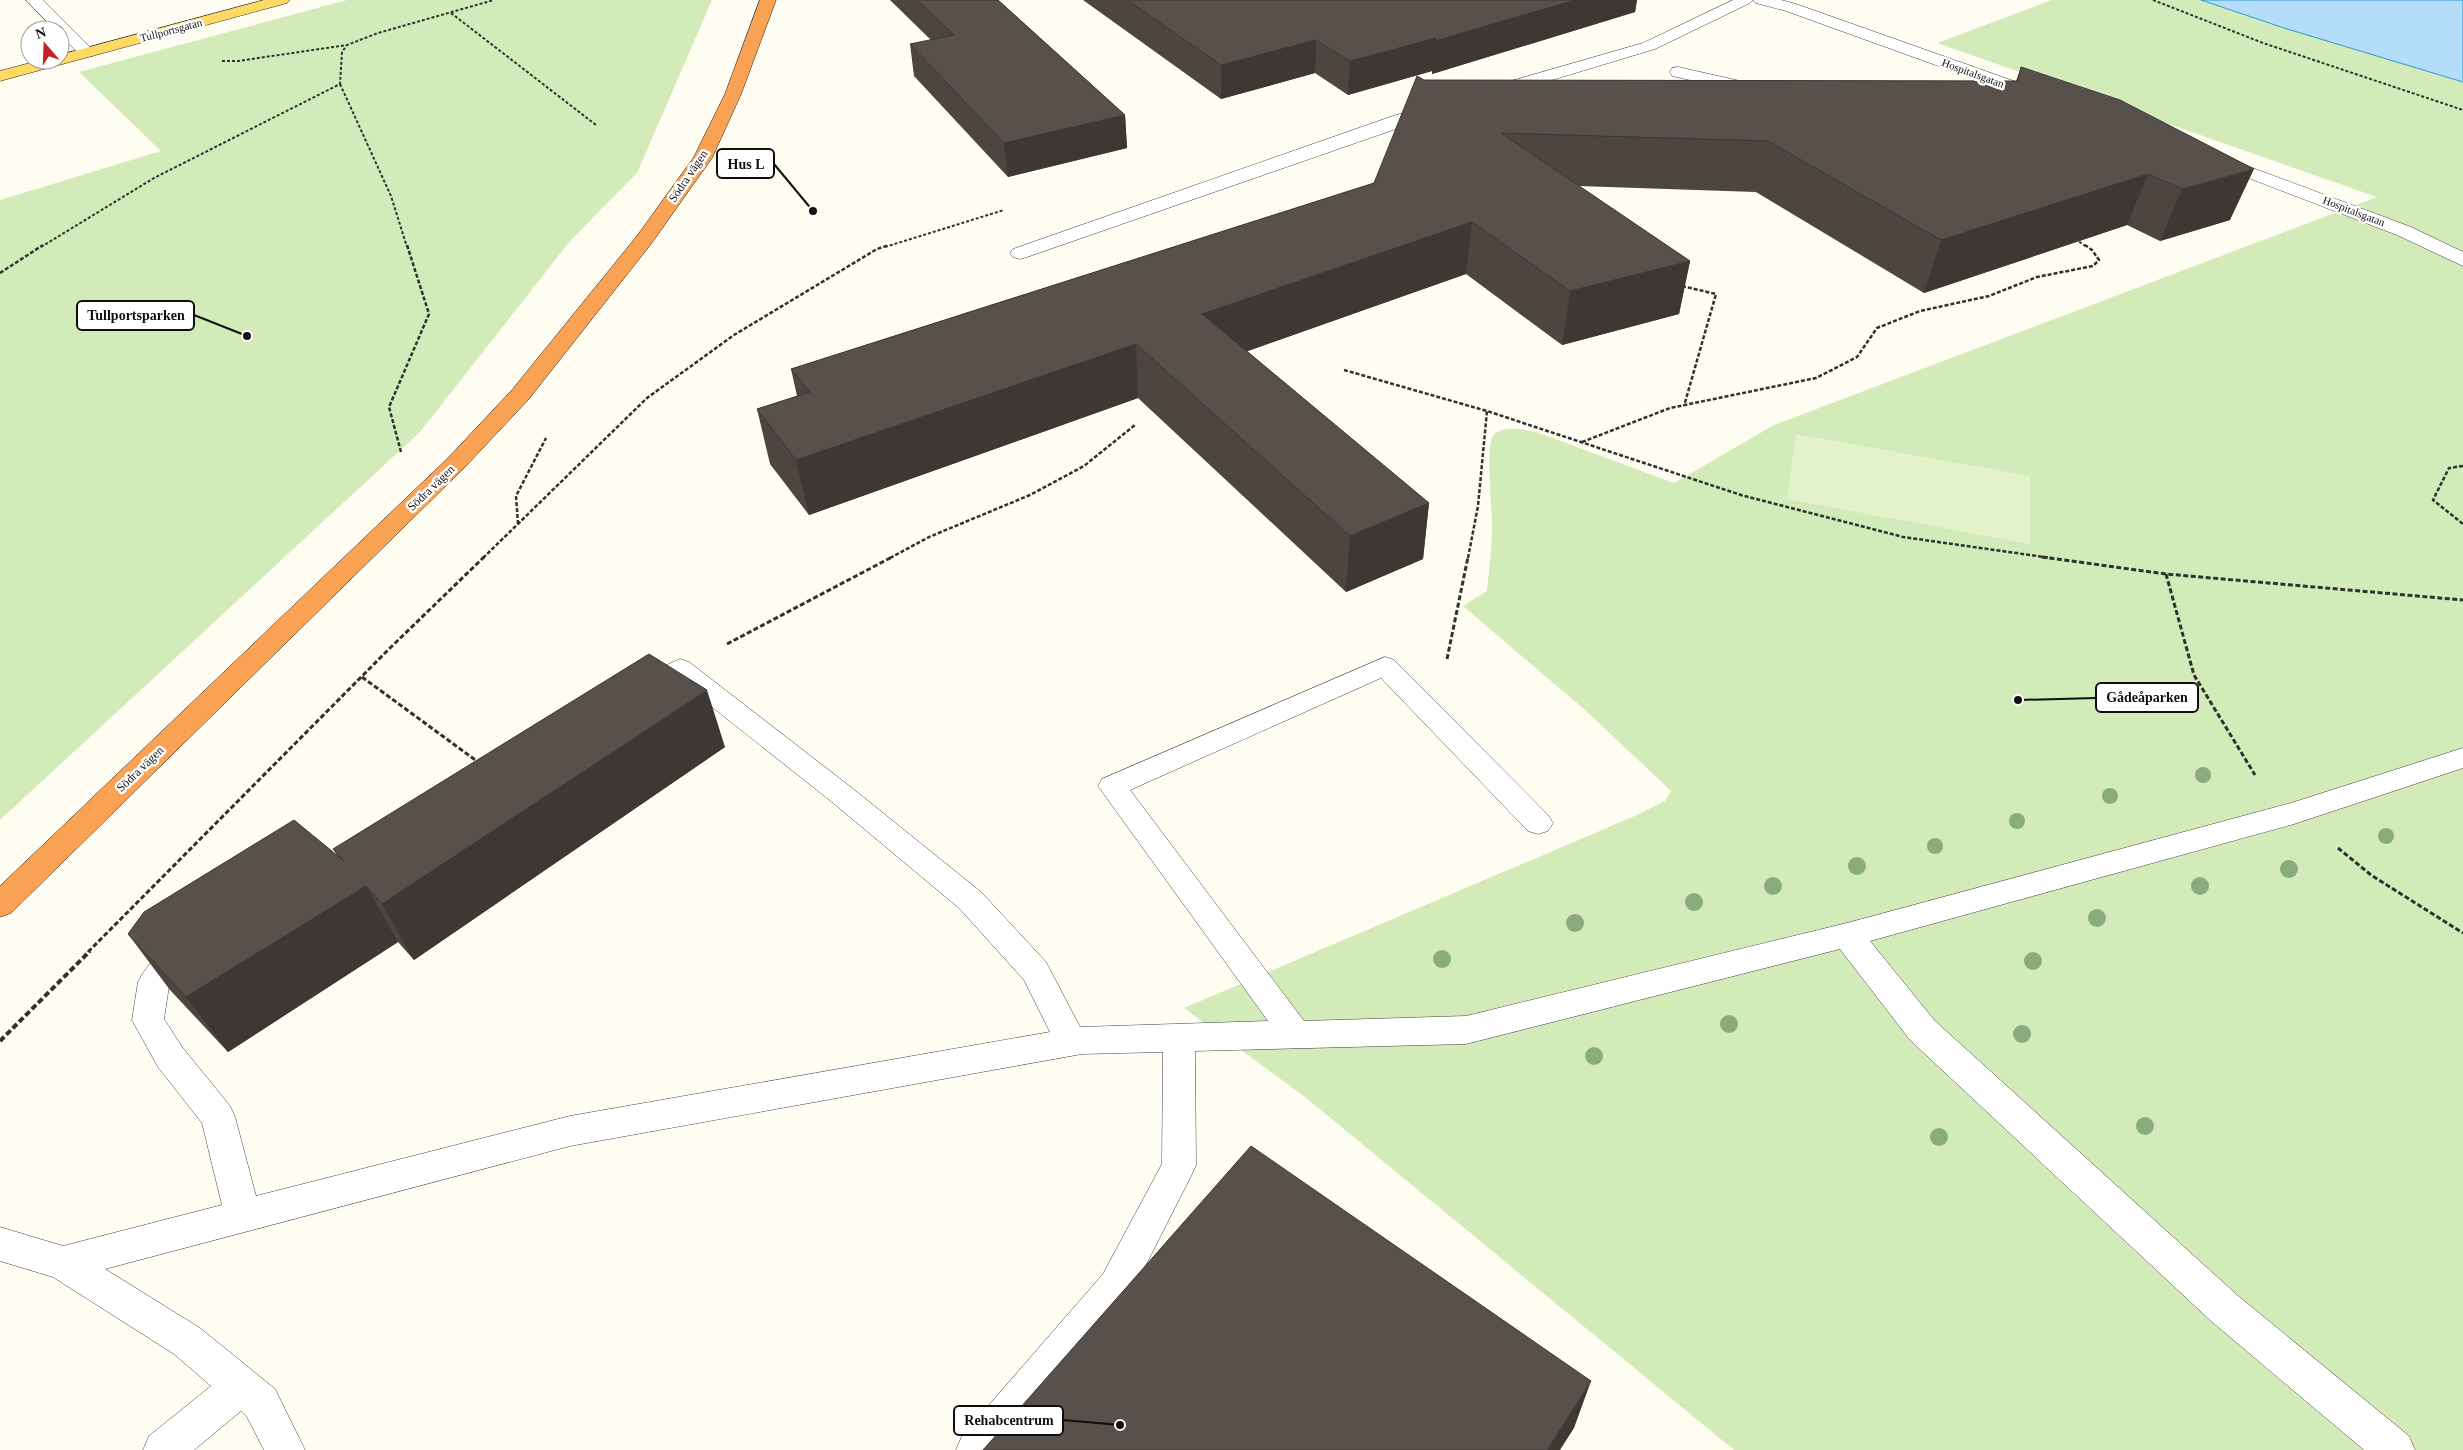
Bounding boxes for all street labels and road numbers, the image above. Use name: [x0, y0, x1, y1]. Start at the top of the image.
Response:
street label: Tullportsgatan: [139, 16, 204, 44]
street label: Hospitalsgatan: [1940, 56, 2006, 90]
street label: Södra vägen: [666, 147, 710, 205]
street label: Hospitalsgatan: [2321, 194, 2387, 228]
street label: Södra vägen: [405, 462, 457, 514]
street label: Södra vägen: [114, 743, 166, 795]

